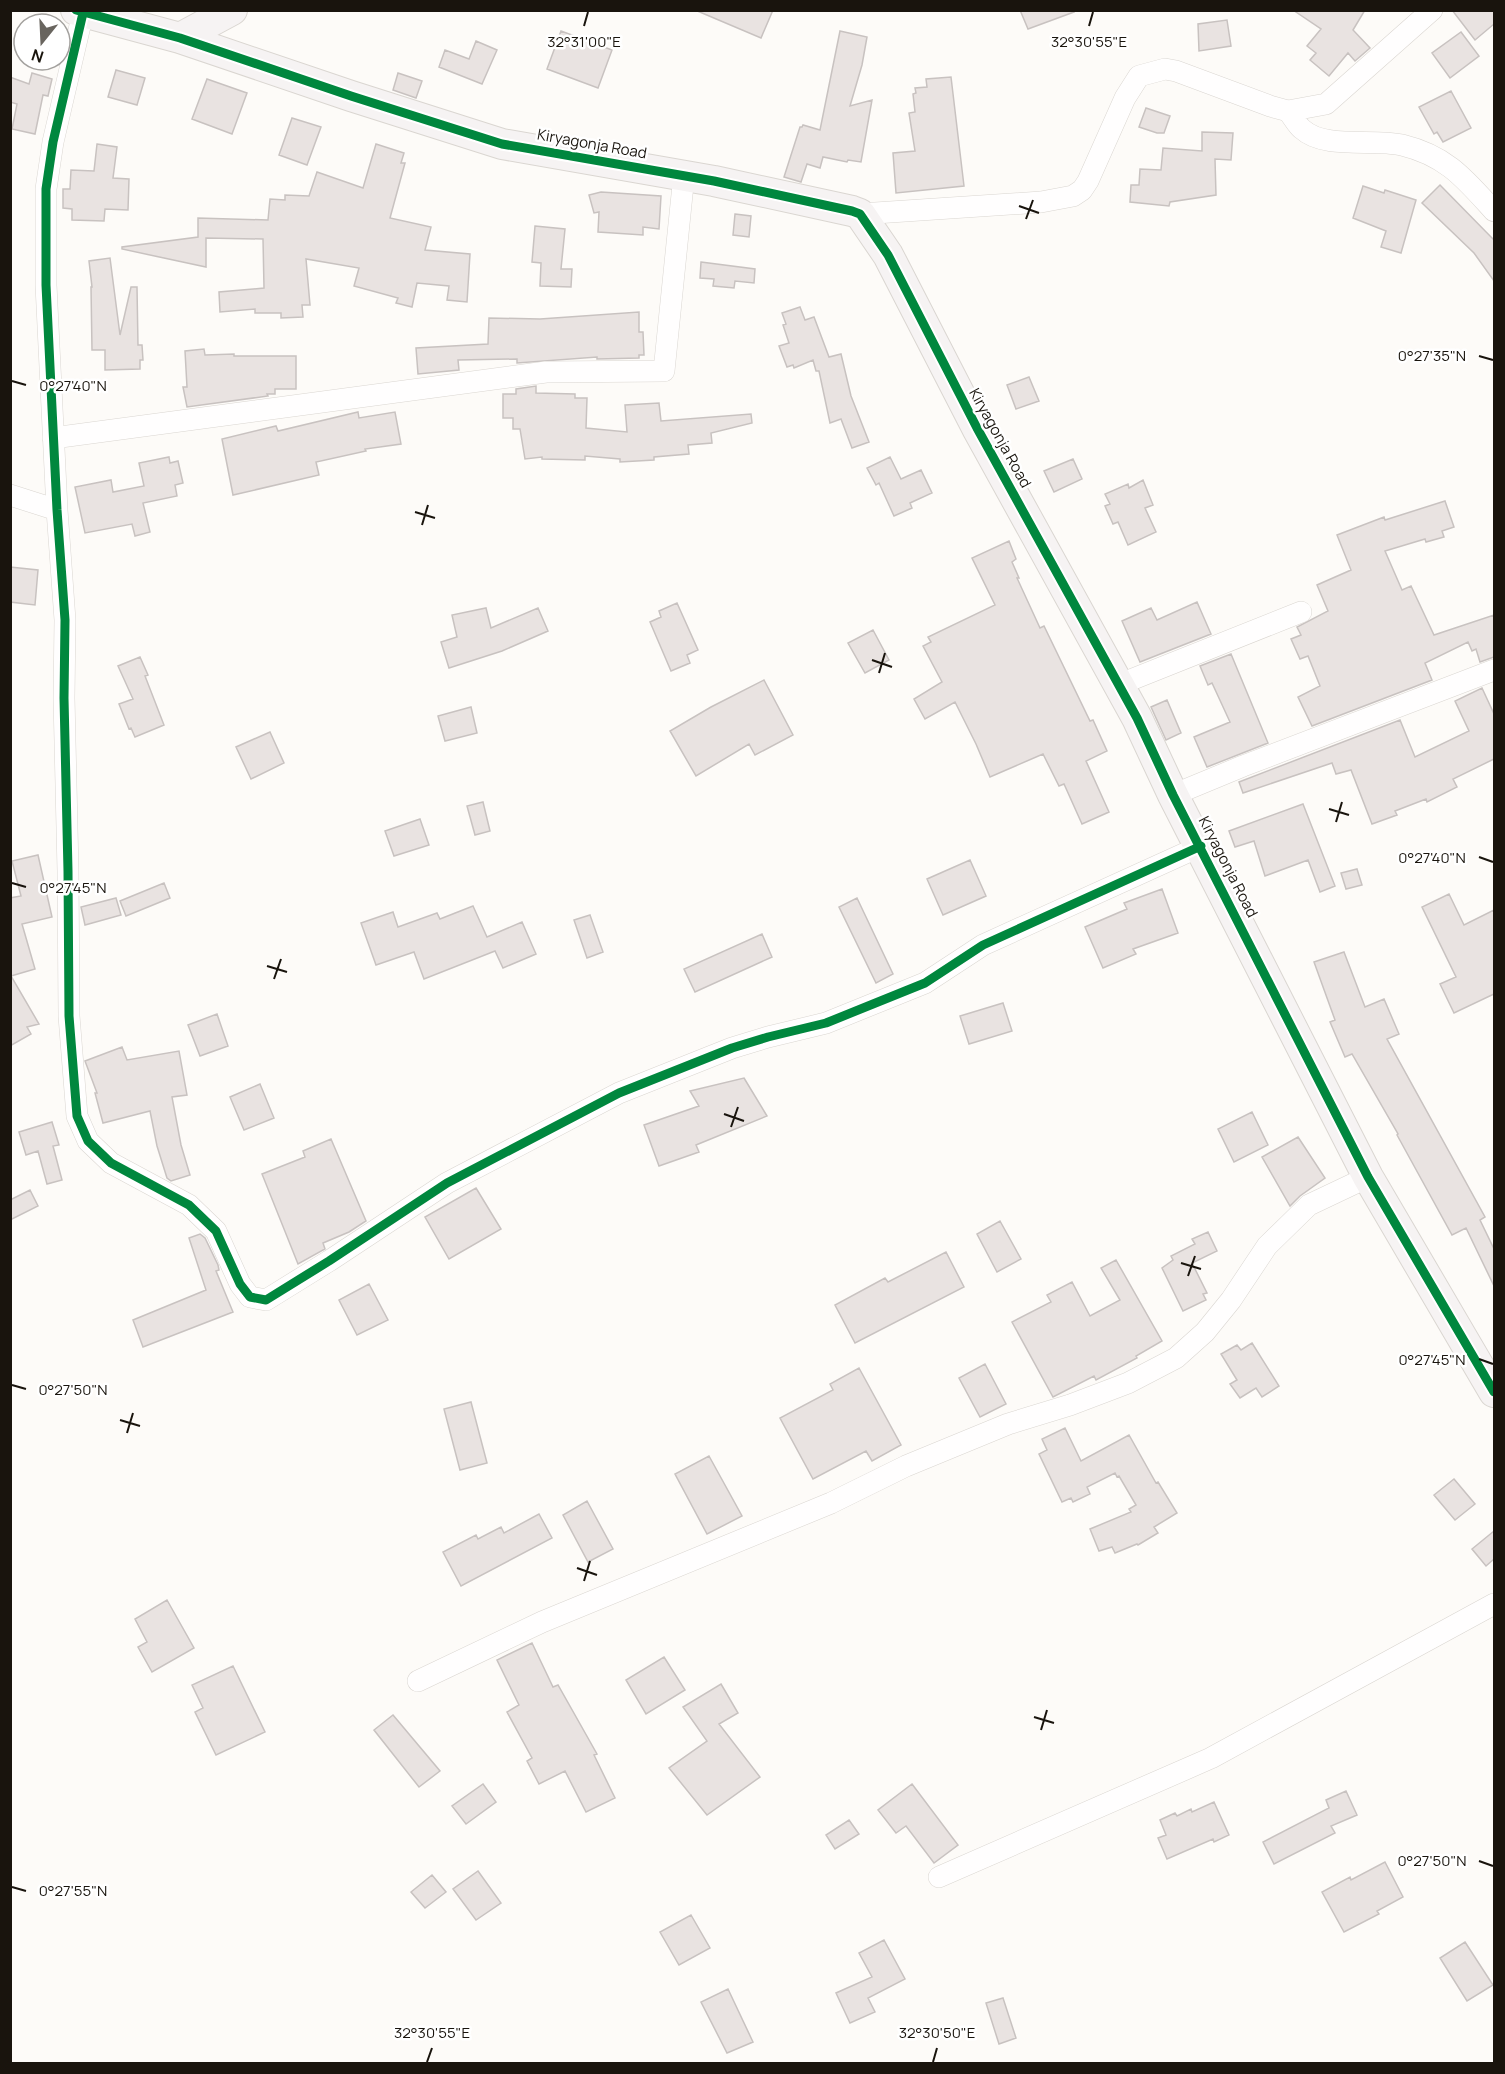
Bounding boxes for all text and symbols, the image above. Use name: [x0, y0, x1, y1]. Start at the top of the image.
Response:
north arrow: [12, 12, 72, 72]
text: 32°31'00"E: [547, 31, 621, 52]
text: 32°30'55"E: [1051, 31, 1127, 52]
text: N: [28, 44, 46, 69]
street label: Kiryagonja Road: [536, 124, 649, 163]
text: 0°27'35"N: [1398, 345, 1466, 366]
text: 0°27'40"N: [39, 375, 107, 396]
street label: Kiryagonja Road: [964, 384, 1037, 491]
street label: Kiryagonja Road: [1194, 813, 1263, 921]
text: 0°27'40"N: [1398, 847, 1466, 868]
text: 0°27'45"N: [39, 877, 107, 898]
text: 0°27'45"N: [1398, 1349, 1466, 1370]
text: 0°27'50"N: [38, 1379, 108, 1400]
text: 0°27'50"N: [1397, 1850, 1467, 1871]
text: 0°27'55"N: [39, 1880, 107, 1901]
text: 32°30'55"E: [394, 2022, 470, 2043]
text: 32°30'50"E: [899, 2022, 975, 2043]

